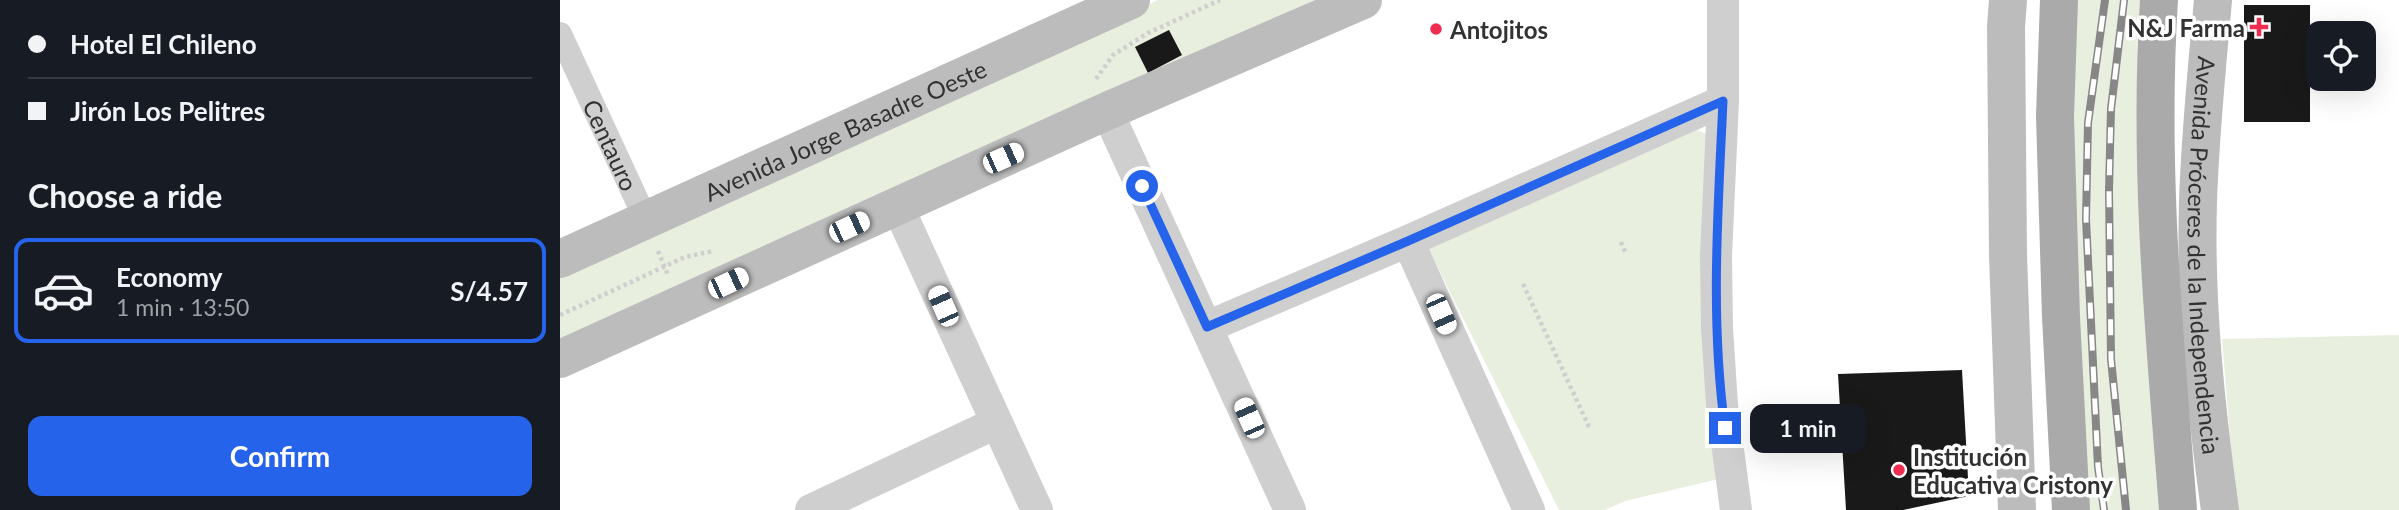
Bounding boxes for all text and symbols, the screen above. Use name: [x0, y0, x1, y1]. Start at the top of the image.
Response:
place label: N&J Farma: [2127, 13, 2245, 42]
place label: Antojitos: [1449, 15, 1548, 44]
marker: N&J Farma: [2251, 19, 2267, 35]
marker: Antojitos: [1428, 21, 1444, 37]
map controls: [2306, 21, 2376, 91]
button: locate: [2306, 21, 2376, 91]
text: Hotel El Chileno: [70, 28, 257, 60]
street label: Avenida Jorge Basadre Oeste: [699, 53, 991, 206]
street label: Avenida Próceres de la Independencia: [2183, 55, 2227, 456]
street label: Centauro: [578, 94, 645, 195]
text: Jirón Los Pelitres: [70, 95, 265, 127]
car: [980, 140, 1027, 176]
route start: [1126, 170, 1158, 202]
text: Choose a ride: [28, 176, 222, 215]
car: [826, 209, 873, 245]
icon: car: [32, 259, 95, 322]
text: Economy: [116, 261, 222, 293]
car: [705, 265, 752, 301]
text: S/4.57: [450, 275, 528, 307]
car: [925, 283, 962, 329]
car: [1423, 291, 1460, 337]
text: 1 min · 13:50: [116, 293, 249, 321]
car: [1231, 395, 1268, 441]
callout: 1 min: [1750, 404, 1865, 452]
route end: [1709, 412, 1741, 444]
text: 1 min: [1779, 414, 1837, 442]
button: Confirm: [28, 416, 532, 496]
place label: Institución Educativa Cristony: [1913, 442, 2113, 499]
marker: Institución Educativa Cristony: [1891, 462, 1907, 478]

